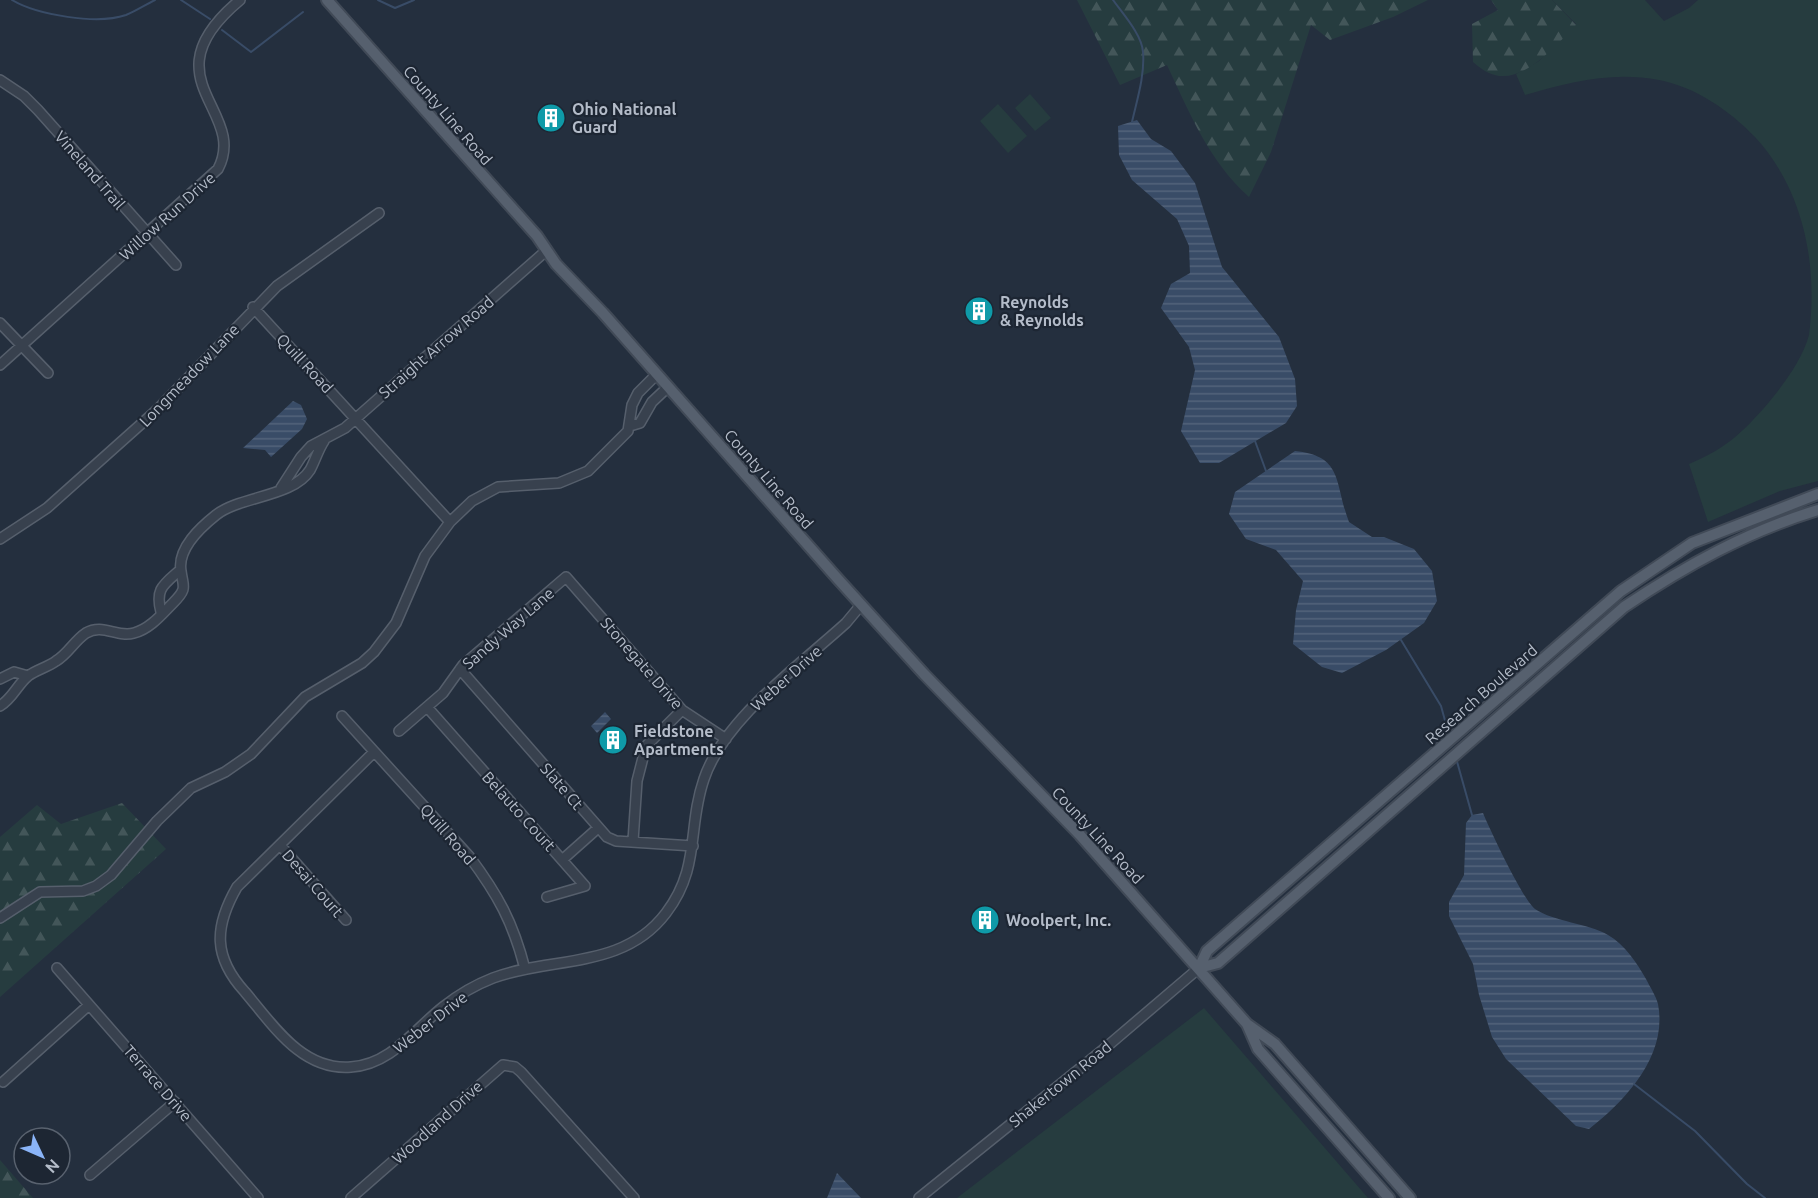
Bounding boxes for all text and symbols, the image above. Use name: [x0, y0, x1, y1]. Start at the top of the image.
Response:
street label: County Line Road: [400, 62, 496, 168]
place label: Ohio National Guard: [572, 100, 676, 136]
building icon: Ohio National Guard: [535, 102, 567, 134]
street label: Vineland Trail: [51, 127, 129, 213]
street label: Willow Run Drive: [115, 168, 219, 264]
street label: Straight Arrow Road: [375, 292, 497, 402]
place label: Reynolds & Reynolds: [1000, 293, 1084, 329]
building icon: Reynolds & Reynolds: [963, 295, 995, 327]
street label: Longmeadow Lane: [135, 320, 243, 430]
street label: Quill Road: [273, 330, 337, 396]
street label: County Line Road: [721, 426, 817, 532]
street label: Sandy Way Lane: [459, 584, 557, 672]
street label: Stonegate Drive: [597, 613, 687, 713]
street label: Weber Drive: [747, 641, 825, 715]
street label: Research Boulevard: [1421, 641, 1541, 747]
place label: Fieldstone Apartments: [634, 722, 724, 758]
building icon: Fieldstone Apartments: [597, 724, 629, 756]
street label: Slate Ct: [537, 759, 588, 813]
street label: Belauto Court: [479, 768, 560, 855]
street label: County Line Road: [1049, 783, 1147, 887]
street label: Quill Road: [417, 800, 479, 868]
street label: Desai Court: [279, 846, 348, 921]
building icon: Woolpert, Inc.: [969, 904, 1001, 936]
place label: Woolpert, Inc.: [1006, 911, 1111, 929]
street label: Weber Drive: [389, 987, 471, 1057]
street label: Shakertown Road: [1005, 1037, 1115, 1131]
street label: Terrace Drive: [120, 1041, 196, 1125]
street label: Woodland Drive: [388, 1077, 486, 1167]
north arrow: [12, 1126, 72, 1186]
text: N: [42, 1156, 63, 1177]

